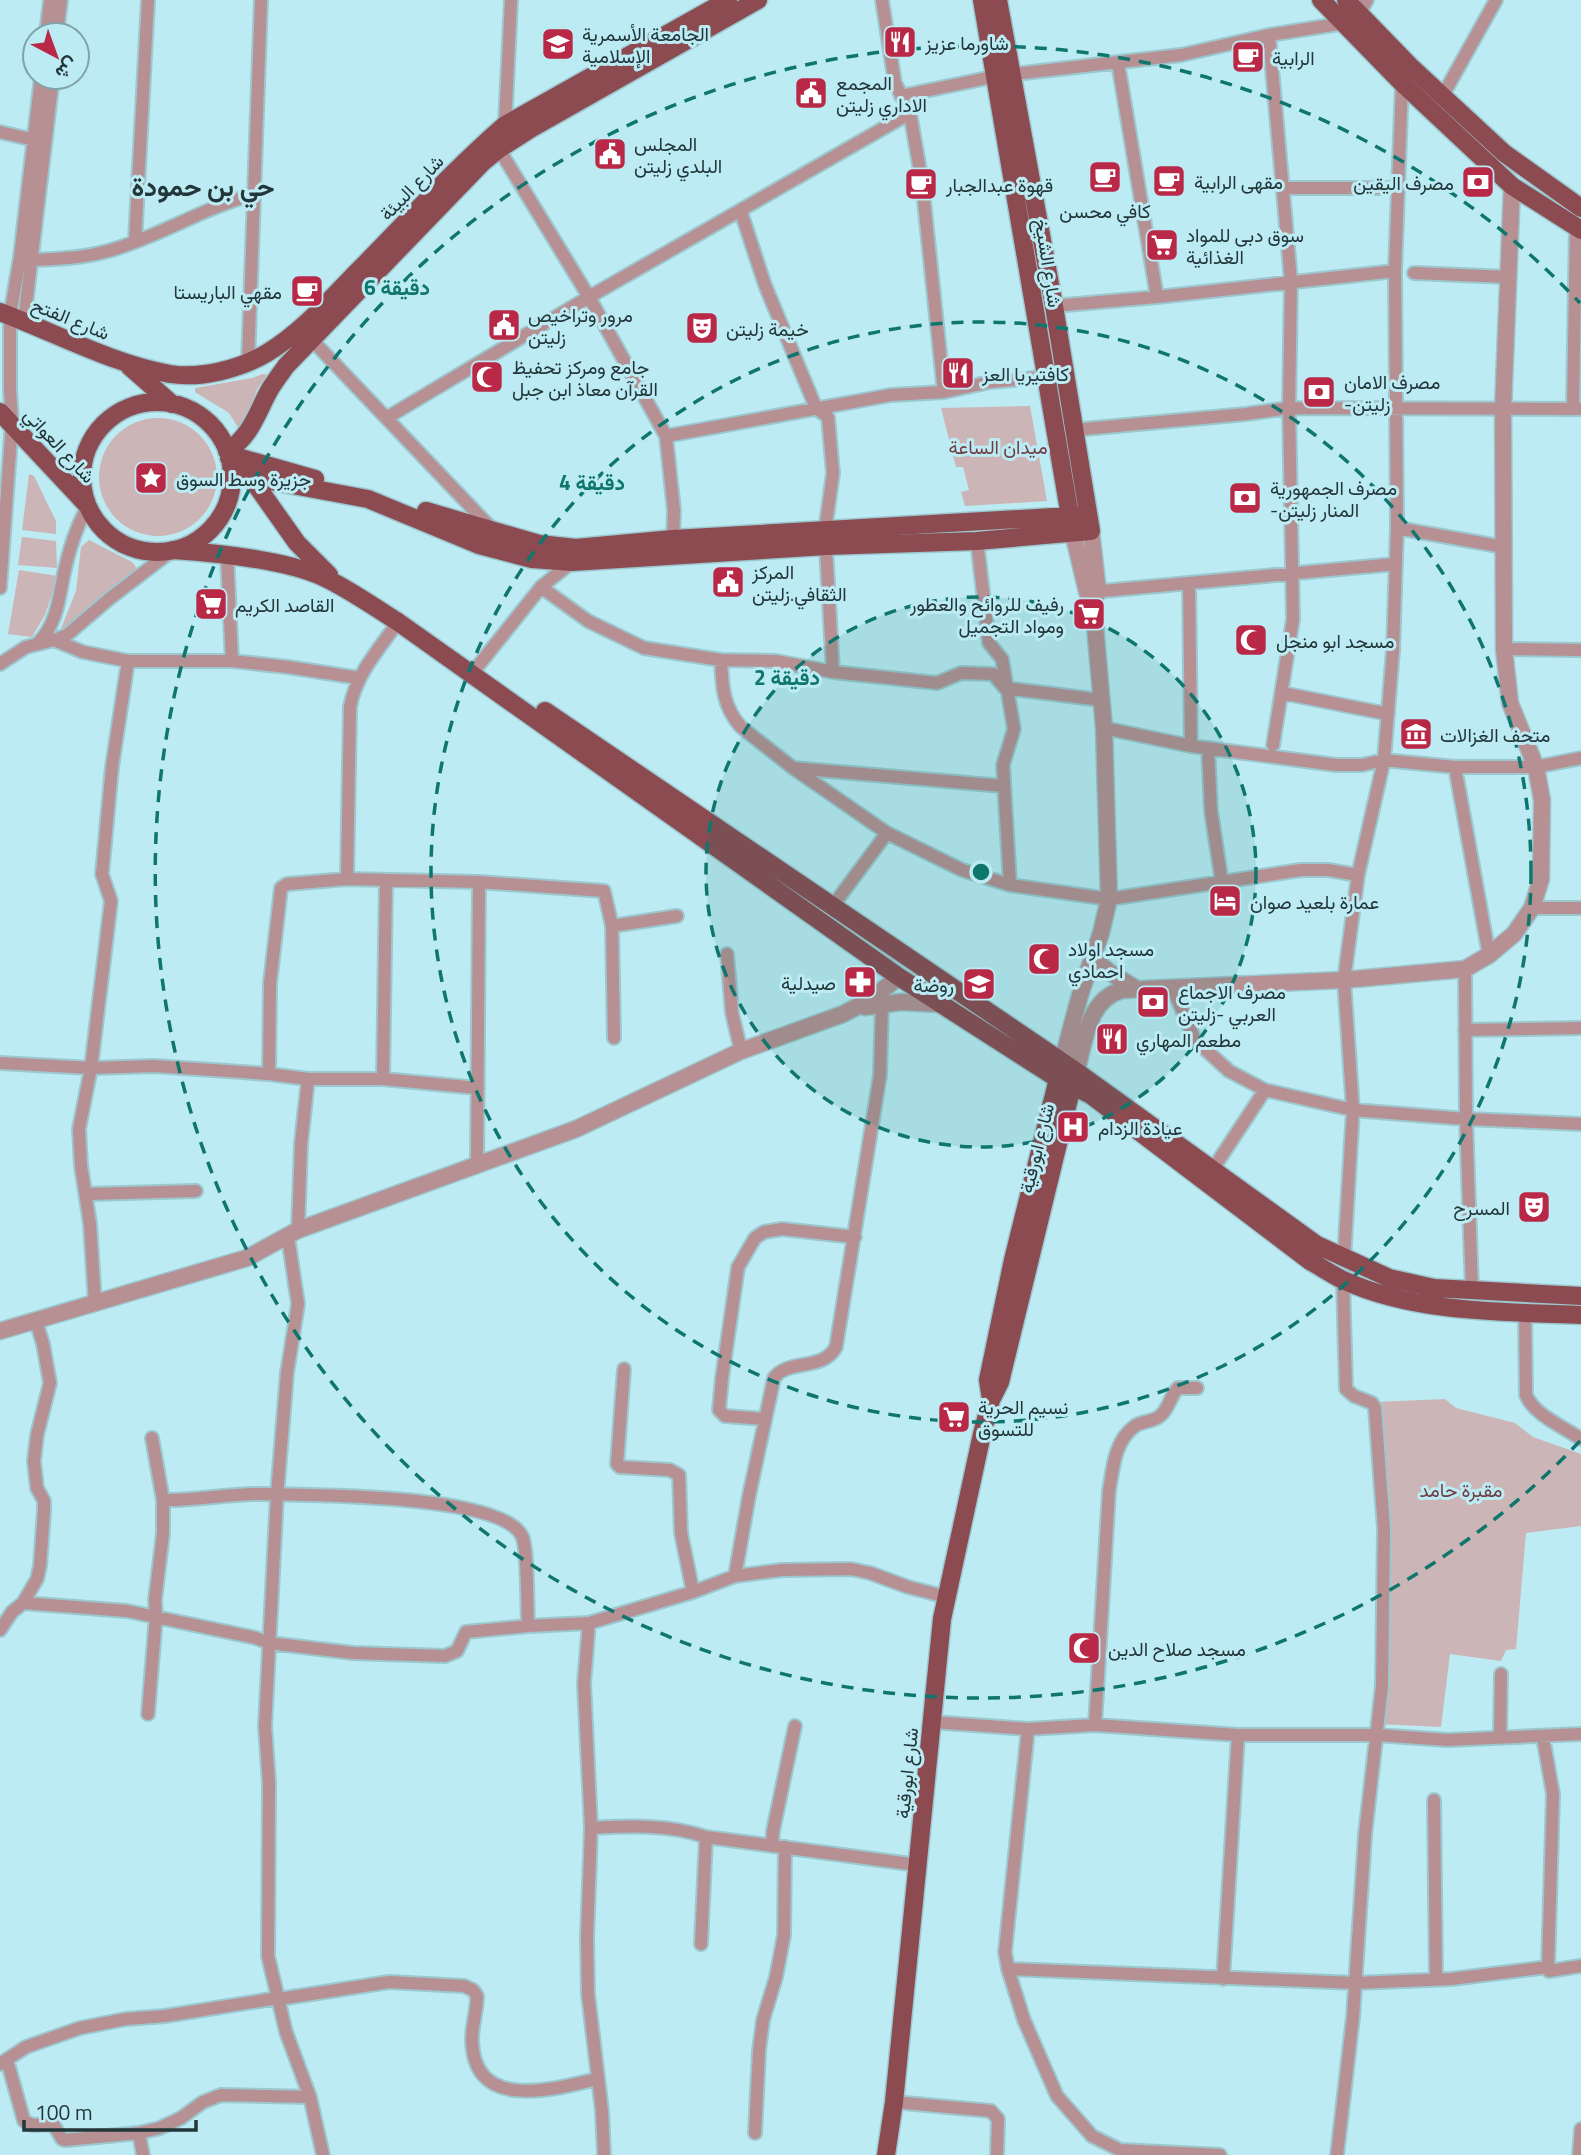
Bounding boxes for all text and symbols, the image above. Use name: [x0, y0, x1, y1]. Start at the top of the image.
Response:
place label: الجامعة الأسمرية الإسلامية: [582, 19, 709, 70]
north arrow: [21, 21, 91, 91]
restaurant icon: شاورما عزيز: [881, 23, 919, 61]
school or university icon: الجامعة الأسمرية الإسلامية: [539, 25, 577, 63]
place label: شاورما عزيز: [924, 28, 1009, 57]
cafe icon: الرابية: [1229, 38, 1267, 76]
place label: الرابية: [1272, 43, 1315, 72]
text: ش: [49, 51, 86, 88]
place label: المجمع الاداري زليتن: [836, 68, 927, 121]
public building icon: المجمع الاداري زليتن: [792, 74, 830, 112]
place label: المجلس البلدي زليتن: [634, 129, 722, 182]
public building icon: المجلس البلدي زليتن: [591, 135, 629, 173]
street label: شارع البيئة: [372, 147, 450, 227]
cafe icon: كافي محسن: [1086, 158, 1124, 196]
cafe icon: مقهى الرابية: [1150, 162, 1188, 200]
bank icon: مصرف اليقين: [1459, 163, 1497, 201]
cafe icon: قهوة عبدالجبار: [902, 165, 940, 203]
district label: حي بن حمودة: [131, 167, 275, 209]
place label: مقهى الرابية: [1194, 167, 1283, 196]
place label: مصرف اليقين: [1353, 168, 1454, 197]
place label: قهوة عبدالجبار: [945, 170, 1053, 199]
place label: كافي محسن: [1059, 196, 1151, 227]
street label: شارع الشيخ: [1028, 217, 1070, 309]
place label: سوق دبي للمواد الغذائية: [1186, 220, 1304, 271]
supermarket icon: سوق دبي للمواد الغذائية: [1143, 226, 1181, 264]
text: 6 دقيقة: [364, 271, 430, 303]
cafe icon: مقهي الباريستا: [288, 272, 326, 310]
place label: مقهي الباريستا: [174, 277, 282, 308]
street label: شارع الفتح: [28, 289, 114, 347]
place label: مرور وتراخيص زليتن: [528, 300, 633, 351]
public building icon: مرور وتراخيص زليتن: [485, 306, 523, 344]
theatre icon: خيمة زليتن: [683, 309, 721, 347]
place label: خيمة زليتن: [726, 314, 809, 343]
place label: جامع ومركز تحفيظ القرآن معاذ ابن جبل: [512, 352, 658, 403]
restaurant icon: كافتيريا العز: [939, 354, 977, 392]
mosque icon: جامع ومركز تحفيظ القرآن معاذ ابن جبل: [468, 358, 506, 396]
place label: كافتيريا العز: [981, 359, 1069, 388]
place label: مصرف الامان -زليتن: [1344, 367, 1440, 418]
bank icon: مصرف الامان -زليتن: [1300, 373, 1338, 411]
street label: شارع العواتي: [16, 401, 103, 491]
park label: ميدان الساعة: [948, 432, 1048, 461]
place icon: جزيرة وسط السوق: [132, 459, 170, 497]
place label: جزيرة وسط السوق: [176, 464, 311, 493]
text: 4 دقيقة: [559, 466, 625, 498]
place label: مصرف الجمهورية -المنار زليتن: [1270, 473, 1397, 524]
bank icon: مصرف الجمهورية -المنار زليتن: [1226, 479, 1264, 517]
place label: المركز الثقافي.زليتن: [751, 557, 847, 610]
public building icon: المركز الثقافي.زليتن: [709, 563, 747, 601]
supermarket icon: القاصد الكريم: [192, 585, 230, 623]
place label: رفيف للروائح والعطور ومواد التجميل: [909, 589, 1064, 640]
place label: القاصد الكريم: [235, 590, 334, 619]
supermarket icon: رفيف للروائح والعطور ومواد التجميل: [1070, 595, 1108, 633]
mosque icon: مسجد ابو منجل: [1232, 621, 1270, 659]
place label: مسجد ابو منجل: [1276, 626, 1394, 655]
text: 2 دقيقة: [754, 661, 820, 693]
museum icon: متحف الغزالات: [1397, 715, 1435, 753]
place label: متحف الغزالات: [1440, 720, 1550, 749]
centre of rings: [969, 860, 993, 884]
hotel icon: عمارة بلعيد صوان: [1206, 882, 1244, 920]
place label: عمارة بلعيد صوان: [1250, 887, 1379, 916]
place label: مسجد اولاد احمادي: [1068, 934, 1154, 987]
mosque icon: مسجد اولاد احمادي: [1025, 940, 1063, 978]
pharmacy icon: صيدلية: [841, 963, 879, 1001]
school or university icon: روضة: [960, 965, 998, 1003]
place label: صيدلية: [781, 968, 836, 997]
place label: روضة: [914, 970, 954, 999]
place label: مصرف الاجماع العربي -زليتن: [1178, 977, 1286, 1030]
bank icon: مصرف الاجماع العربي -زليتن: [1134, 983, 1172, 1021]
restaurant icon: مطعم المهاري: [1093, 1020, 1131, 1058]
place label: مطعم المهاري: [1136, 1025, 1241, 1056]
street label: شارع ابورقية: [1011, 1100, 1061, 1196]
hospital icon: عيادة الزدام: [1054, 1108, 1092, 1146]
place label: عيادة الزدام: [1098, 1113, 1182, 1142]
theatre icon: المسرح: [1515, 1188, 1553, 1226]
place label: المسرح: [1453, 1193, 1510, 1222]
place label: نسيم الحرية للتسوق: [978, 1392, 1069, 1443]
supermarket icon: نسيم الحرية للتسوق: [935, 1398, 973, 1436]
park label: مقبرة حامد: [1420, 1475, 1503, 1504]
mosque icon: مسجد صلاح الدين: [1065, 1629, 1103, 1667]
place label: مسجد صلاح الدين: [1108, 1634, 1246, 1663]
street label: شارع ابورقية: [887, 1726, 925, 1820]
scale bar: [24, 2088, 196, 2132]
text: 100 m: [35, 2096, 92, 2128]

